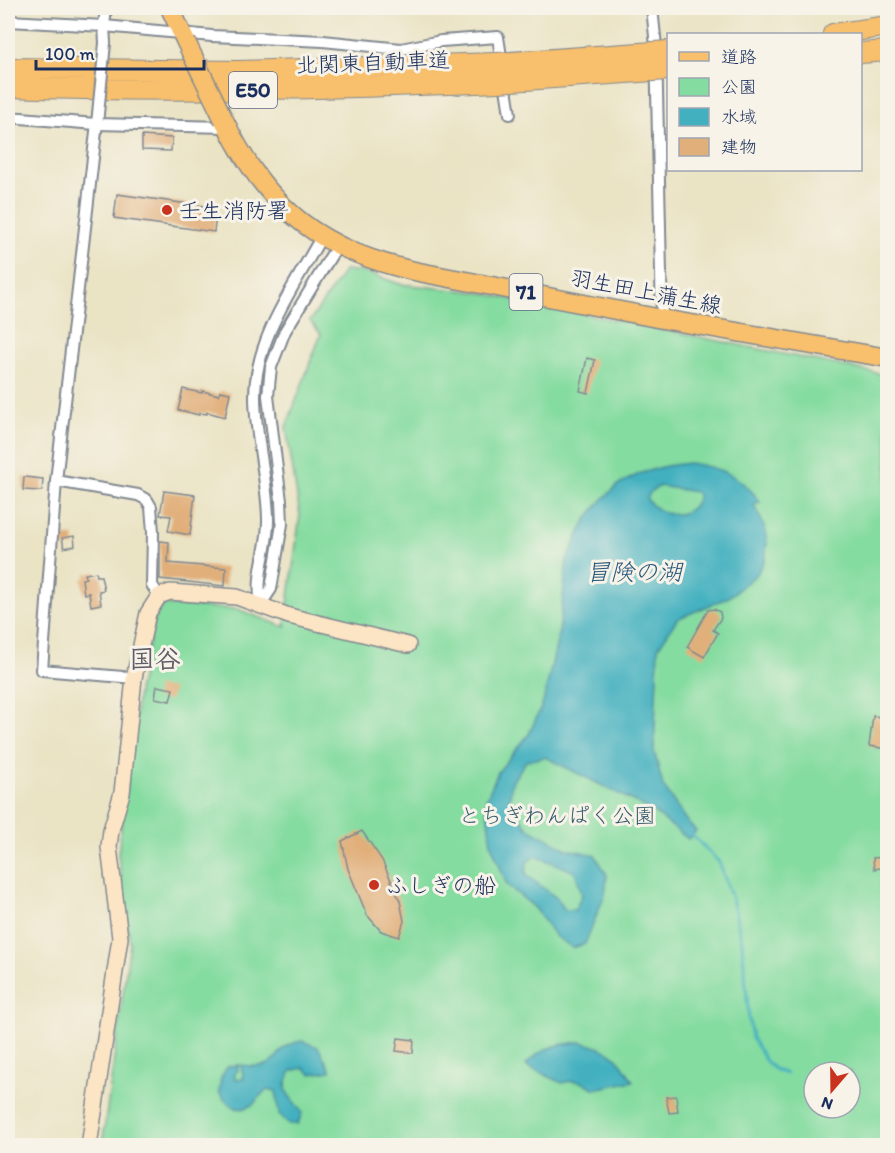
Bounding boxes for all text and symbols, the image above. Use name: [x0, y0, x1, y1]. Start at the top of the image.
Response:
scale bar: [36, 33, 204, 71]
legend: [667, 33, 862, 171]
text: 100 m: [45, 43, 95, 65]
street label: 北関東自動車道: [296, 46, 450, 79]
text: 道路: [721, 46, 757, 68]
road number: E50: [229, 72, 277, 108]
text: 公園: [721, 76, 757, 98]
text: 水域: [721, 106, 757, 128]
text: 建物: [721, 136, 757, 158]
place label: 壬生消防署: [179, 197, 289, 224]
marker: 壬生消防署: [160, 203, 174, 217]
street label: 羽生田上蒲生線: [568, 264, 724, 319]
road number: 71: [510, 274, 542, 310]
water label: 冒険の湖: [586, 557, 684, 586]
district label: 国谷: [129, 643, 181, 675]
park label: とちぎわんぱく公園: [458, 802, 656, 829]
place label: ふしぎの船: [386, 872, 496, 899]
marker: ふしぎの船: [367, 878, 381, 892]
north arrow: [802, 1060, 862, 1120]
text: N: [819, 1093, 835, 1114]

